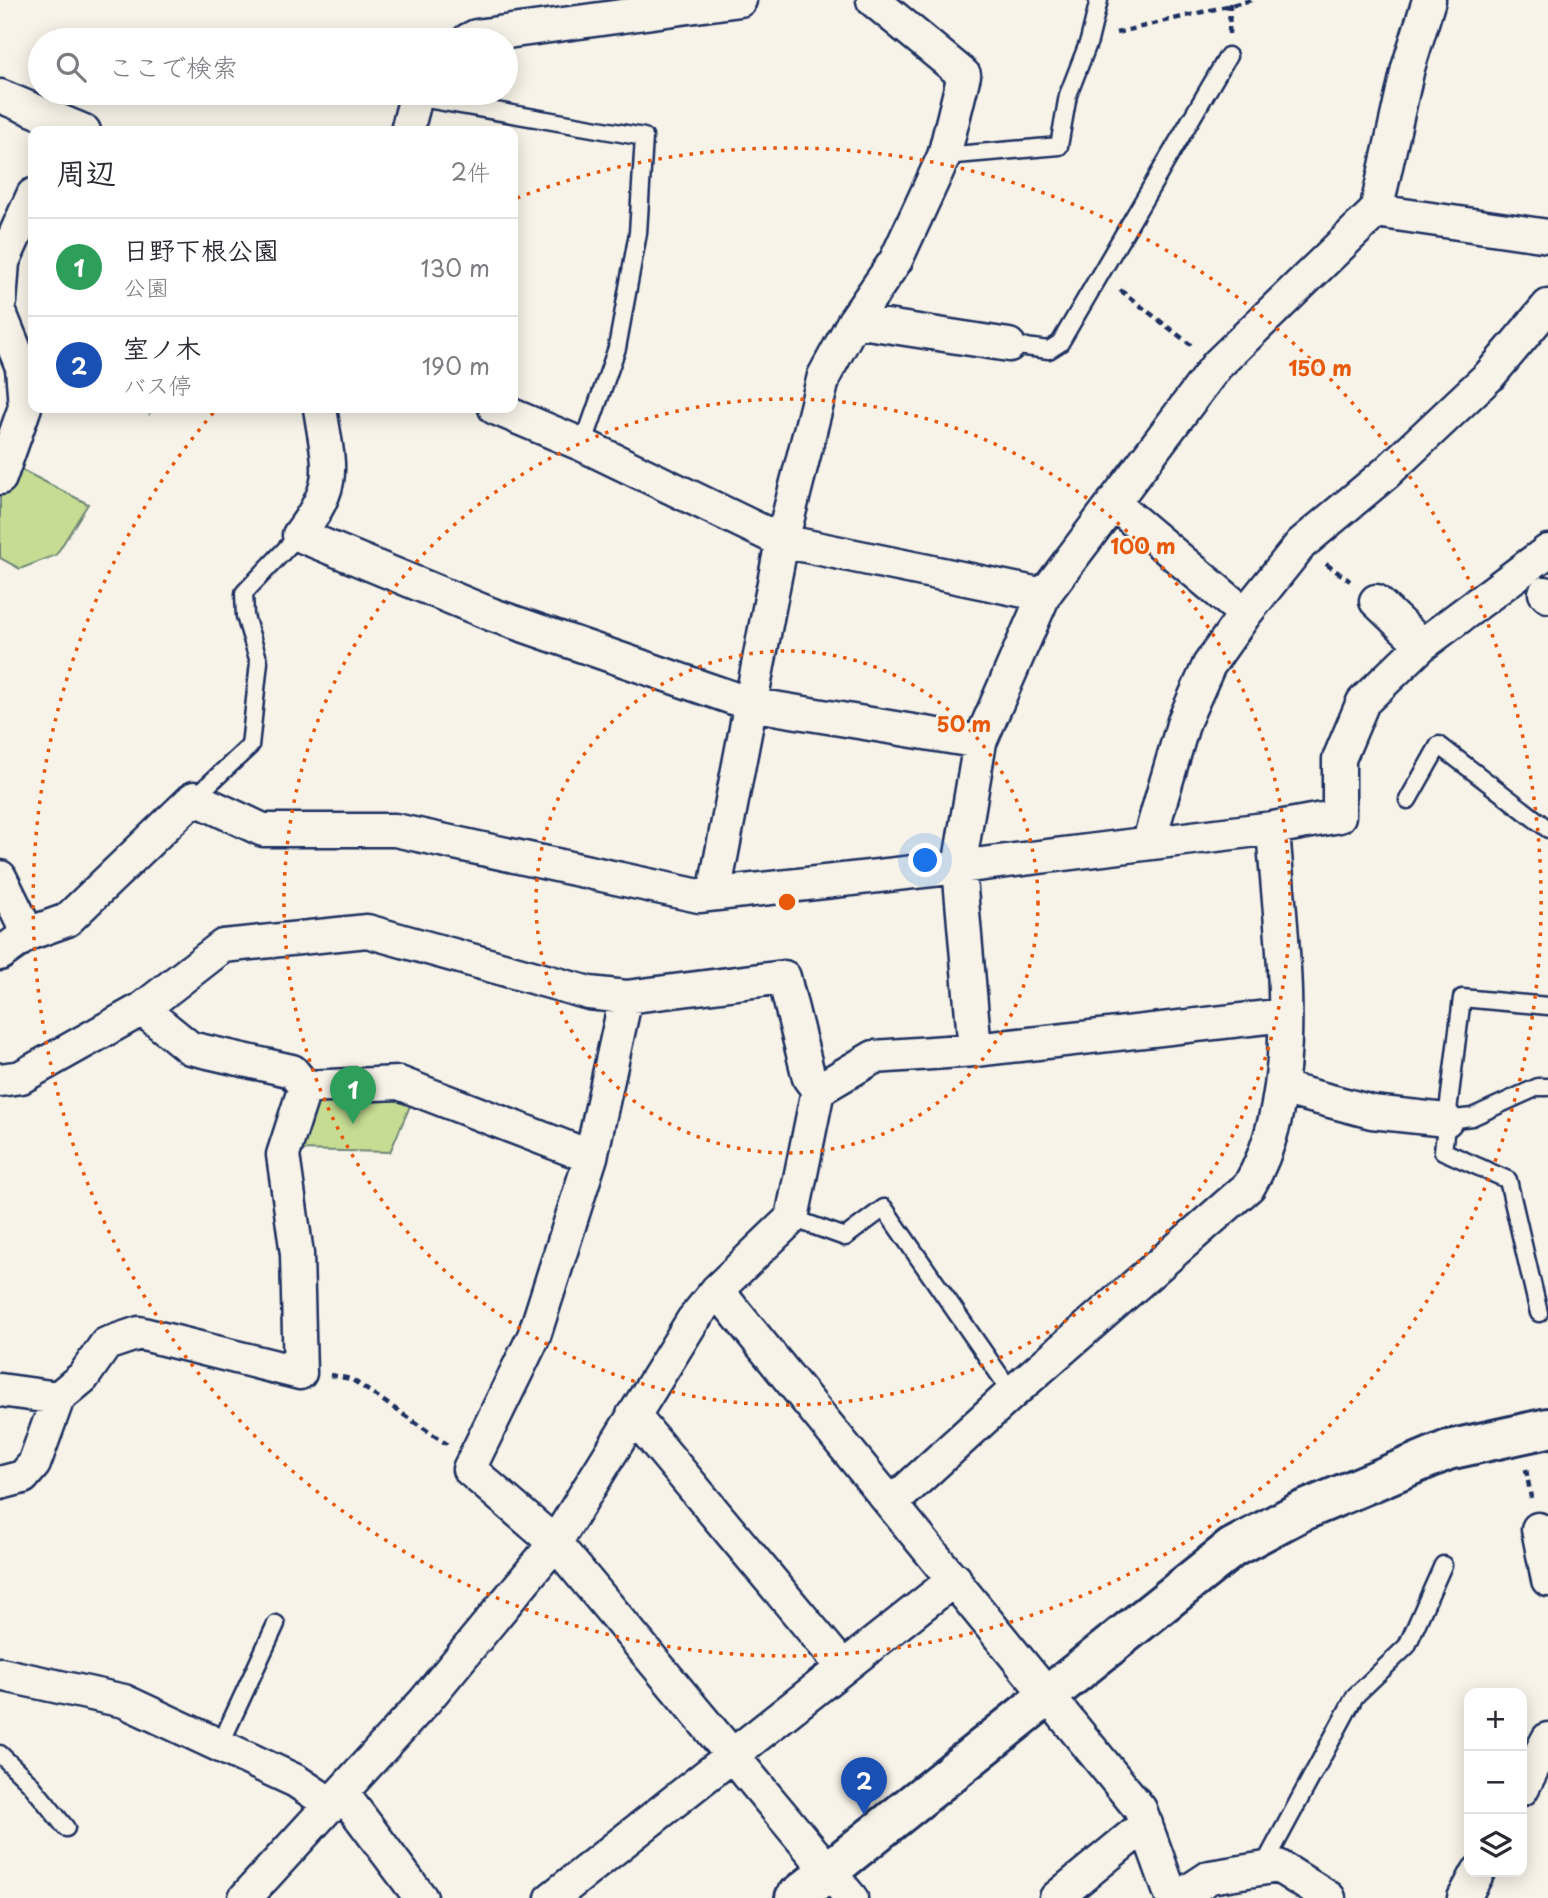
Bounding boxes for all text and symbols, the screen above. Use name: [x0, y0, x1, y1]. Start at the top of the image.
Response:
search box: [28, 28, 518, 105]
text: ここで検索: [108, 47, 238, 86]
icon: search: [52, 48, 90, 86]
text: 周辺: [56, 149, 116, 194]
text: 2件: [451, 154, 490, 189]
text: 日野下根公園: [123, 230, 279, 269]
text: 1: [74, 250, 85, 285]
text: 130 m: [420, 250, 490, 285]
text: 公園: [123, 269, 169, 304]
text: 室ノ木: [123, 328, 201, 367]
text: 2: [71, 348, 87, 383]
text: 190 m: [422, 348, 490, 383]
text: 150 m: [1288, 351, 1352, 383]
text: バス停: [123, 367, 192, 402]
text: 100 m: [1110, 529, 1176, 561]
text: 50 m: [937, 707, 991, 739]
your location: [908, 843, 942, 877]
centre of rings: [775, 890, 799, 914]
pin: 1: [330, 1066, 376, 1124]
map controls: [1464, 1688, 1527, 1877]
button: +: [1464, 1688, 1527, 1751]
button: −: [1464, 1751, 1527, 1814]
pin: 2: [841, 1757, 887, 1815]
button: layers: [1464, 1814, 1527, 1877]

